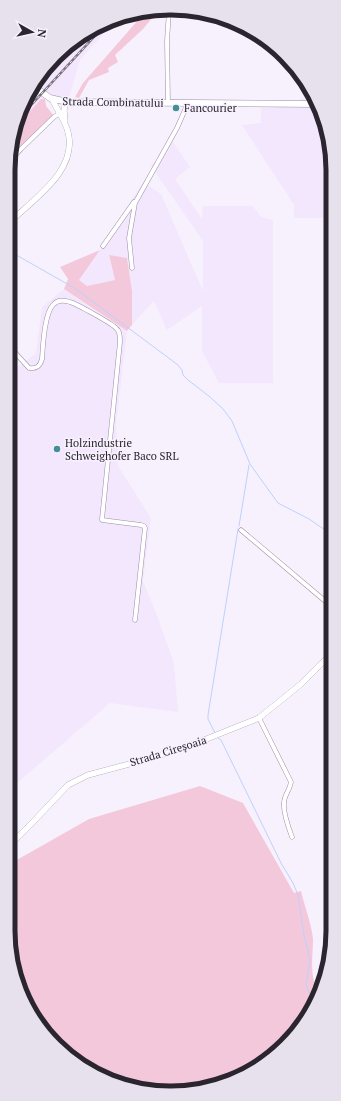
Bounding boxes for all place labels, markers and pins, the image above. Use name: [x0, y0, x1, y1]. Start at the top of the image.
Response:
place label: Fancourier: [184, 101, 237, 115]
marker: Fancourier: [171, 103, 181, 113]
place label: Holzindustrie Schweighofer Baco SRL: [65, 436, 178, 463]
marker: Holzindustrie Schweighofer Baco SRL: [52, 444, 62, 454]

